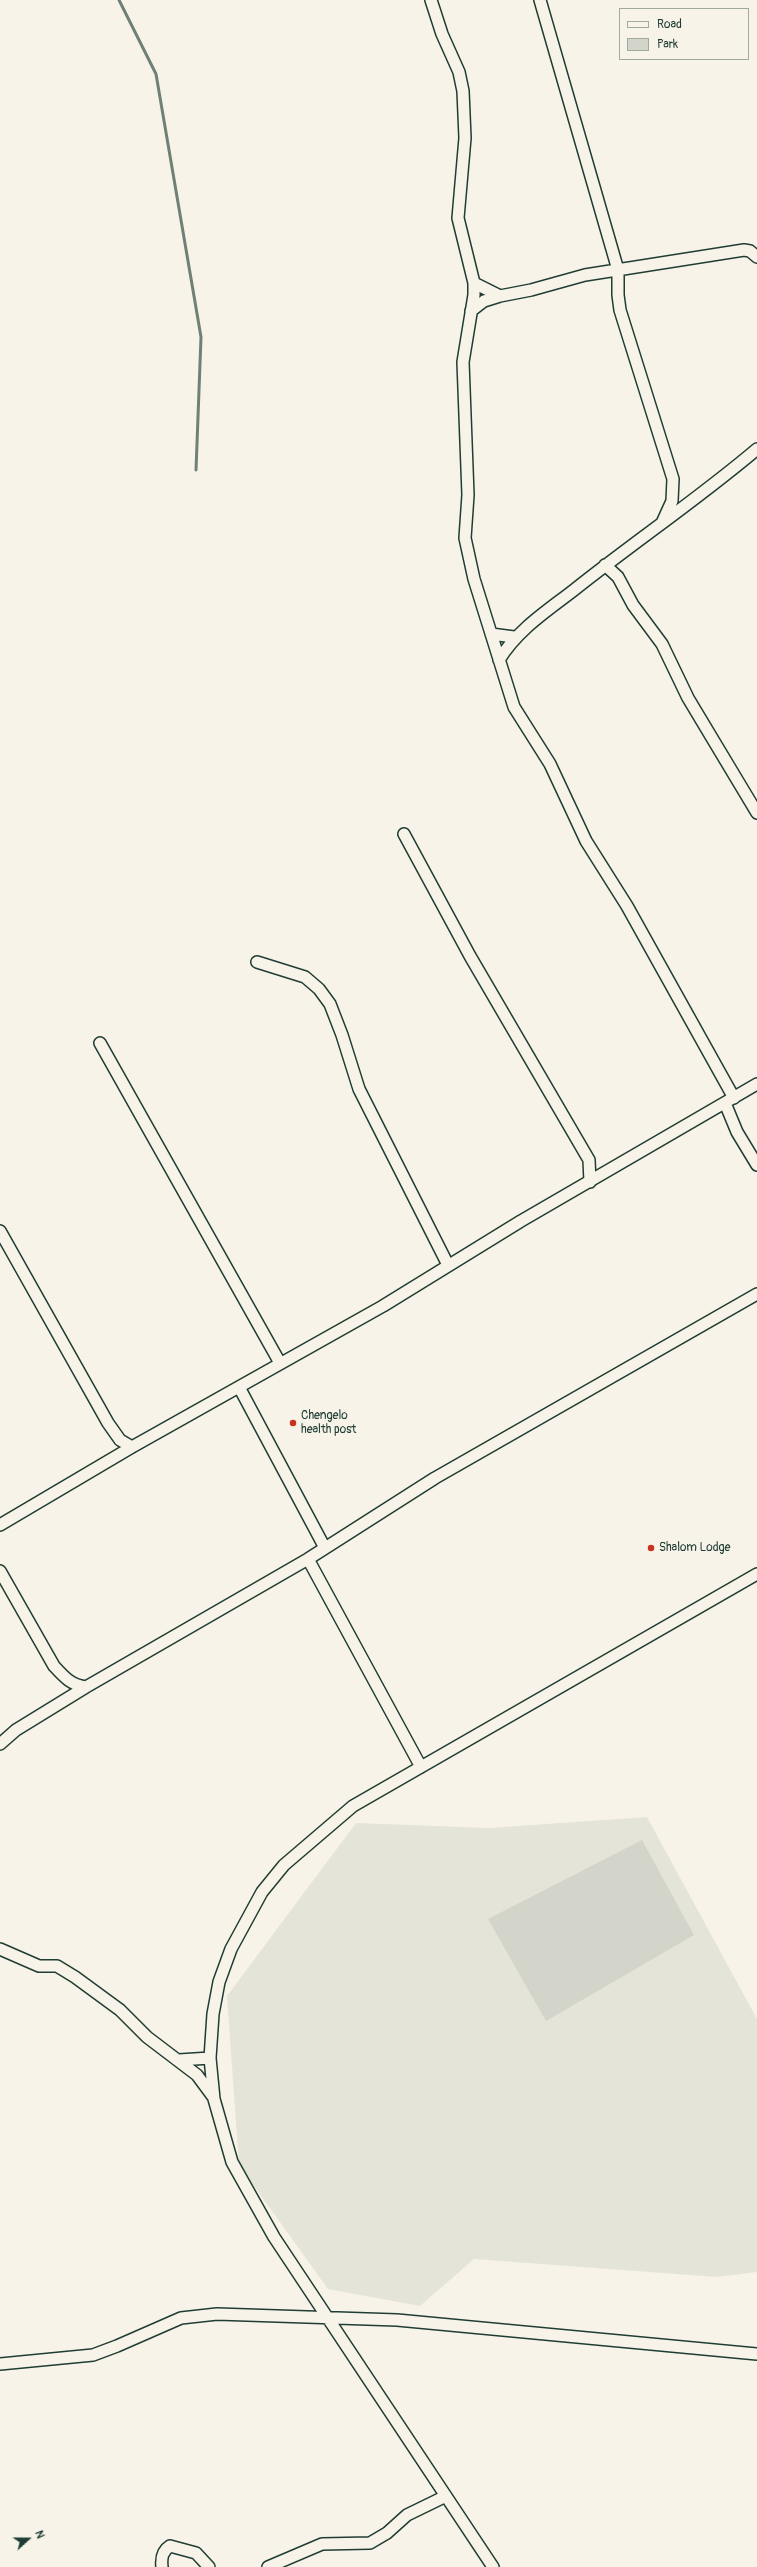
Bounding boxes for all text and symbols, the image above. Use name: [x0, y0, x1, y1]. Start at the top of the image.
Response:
legend: [619, 8, 749, 60]
text: Road: [657, 17, 682, 32]
text: Park: [657, 37, 678, 52]
place label: Chengelo health post: [301, 1409, 356, 1437]
marker: Chengelo health post: [288, 1418, 298, 1428]
place label: Shalom Lodge: [659, 1541, 730, 1555]
marker: Shalom Lodge: [646, 1543, 656, 1553]
north arrow: [8, 2519, 48, 2559]
text: N: [32, 2529, 47, 2540]

